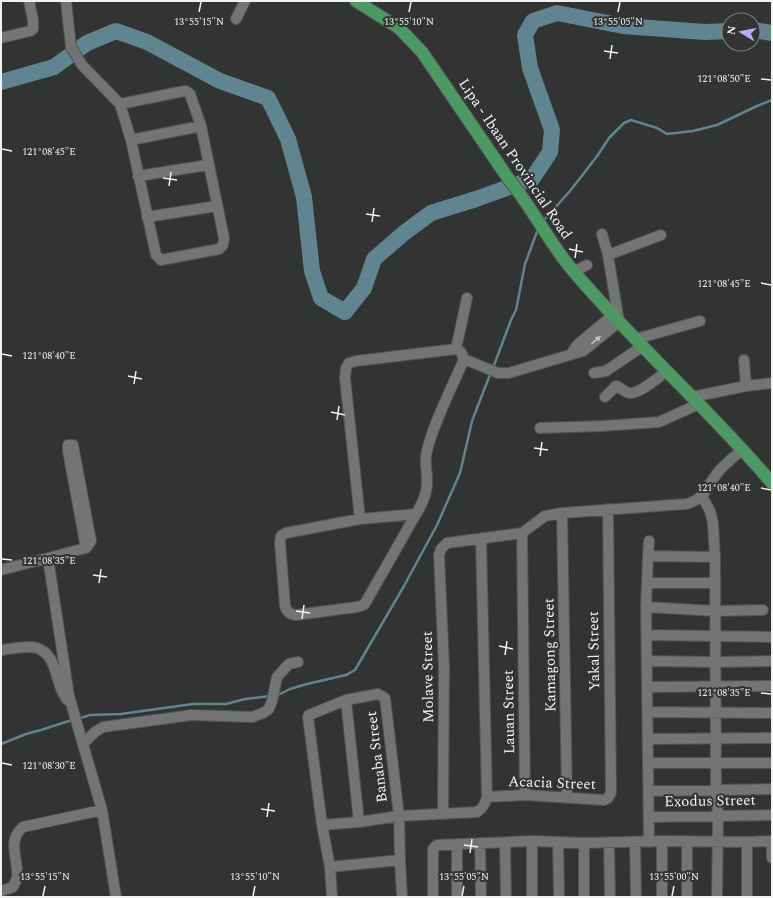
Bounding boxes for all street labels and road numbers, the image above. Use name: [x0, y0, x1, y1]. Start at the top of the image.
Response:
street label: Lipa - Ibaan Provincial Road: [452, 74, 578, 244]
street label: Kamagong Street: [538, 598, 562, 712]
street label: Yakal Street: [582, 611, 606, 691]
street label: Molave Street: [416, 631, 440, 723]
street label: Lauan Street: [497, 670, 521, 754]
street label: Banaba Street: [360, 710, 394, 804]
street label: Acacia Street: [508, 770, 596, 796]
street label: Exodus Street: [664, 789, 756, 813]

